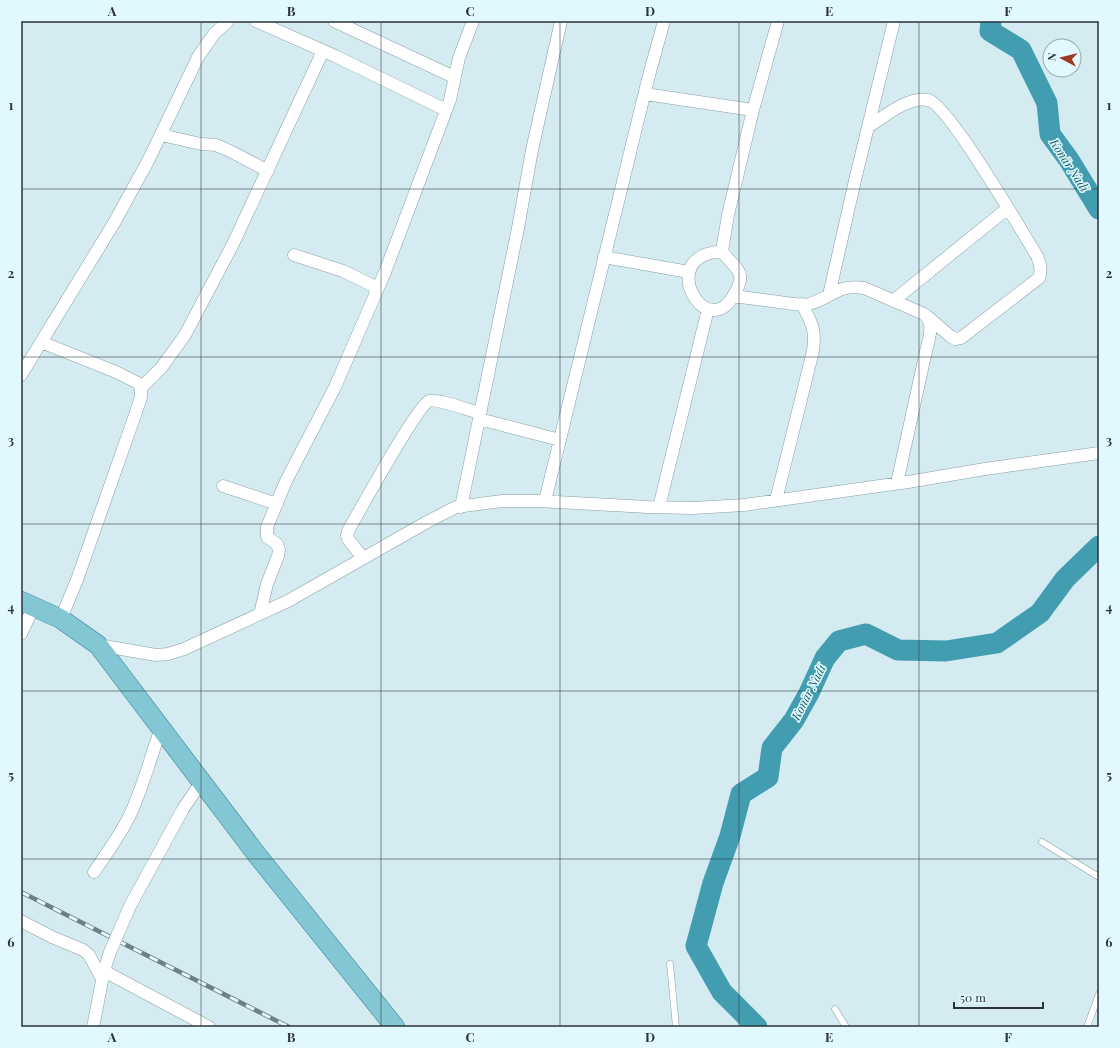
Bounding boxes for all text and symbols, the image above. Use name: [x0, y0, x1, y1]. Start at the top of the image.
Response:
text: A: [107, 2, 117, 19]
text: B: [287, 2, 296, 19]
text: C: [465, 2, 475, 19]
text: D: [645, 2, 655, 19]
text: E: [825, 2, 833, 19]
text: F: [1004, 2, 1012, 19]
north arrow: [1042, 38, 1082, 78]
text: N: [1044, 52, 1060, 62]
text: 1: [9, 96, 14, 113]
text: 1: [1107, 96, 1112, 113]
water label: Konār Nadī: [1046, 135, 1094, 196]
text: 2: [8, 264, 15, 281]
text: 2: [1106, 264, 1113, 281]
text: 3: [8, 431, 14, 448]
text: 3: [1106, 431, 1112, 448]
text: 4: [8, 598, 15, 615]
text: 4: [1106, 598, 1113, 615]
water label: Konār Nadī: [787, 660, 829, 723]
text: 5: [8, 766, 14, 783]
text: 5: [1106, 766, 1112, 783]
text: 6: [7, 933, 15, 950]
text: 6: [1105, 933, 1113, 950]
scale bar: [954, 984, 1043, 1010]
text: 50 m: [960, 989, 986, 1005]
text: A: [107, 1028, 117, 1045]
text: B: [287, 1028, 296, 1045]
text: C: [465, 1028, 475, 1045]
text: D: [645, 1028, 655, 1045]
text: E: [825, 1028, 833, 1045]
text: F: [1004, 1028, 1012, 1045]

